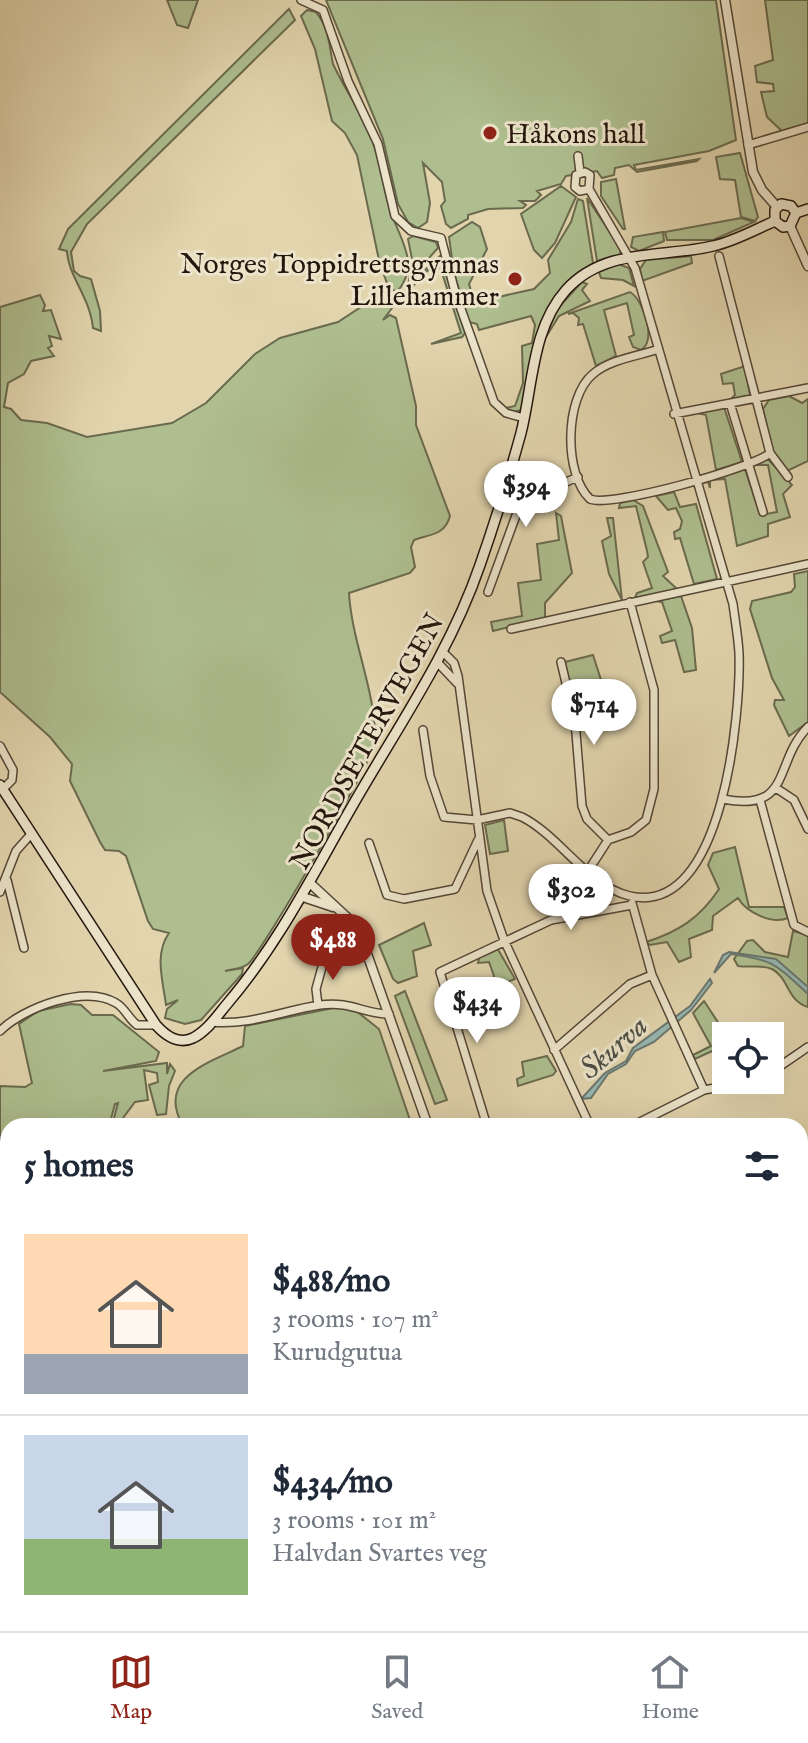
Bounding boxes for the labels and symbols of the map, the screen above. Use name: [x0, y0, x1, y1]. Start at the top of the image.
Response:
place label: Håkons hall: [506, 118, 645, 153]
marker: Håkons hall: [481, 124, 499, 142]
place label: Norges Toppidrettsgymnas Lillehammer: [180, 248, 499, 315]
marker: Norges Toppidrettsgymnas Lillehammer: [506, 270, 524, 288]
pin: $394: [479, 461, 573, 529]
street label: NORDSETERVEGEN: [283, 608, 453, 876]
pin: $714: [547, 679, 641, 747]
pin: $302: [524, 864, 618, 932]
pin: $488: [286, 914, 380, 982]
pin: $434: [430, 977, 524, 1045]
water label: Skurva: [572, 1008, 657, 1089]

